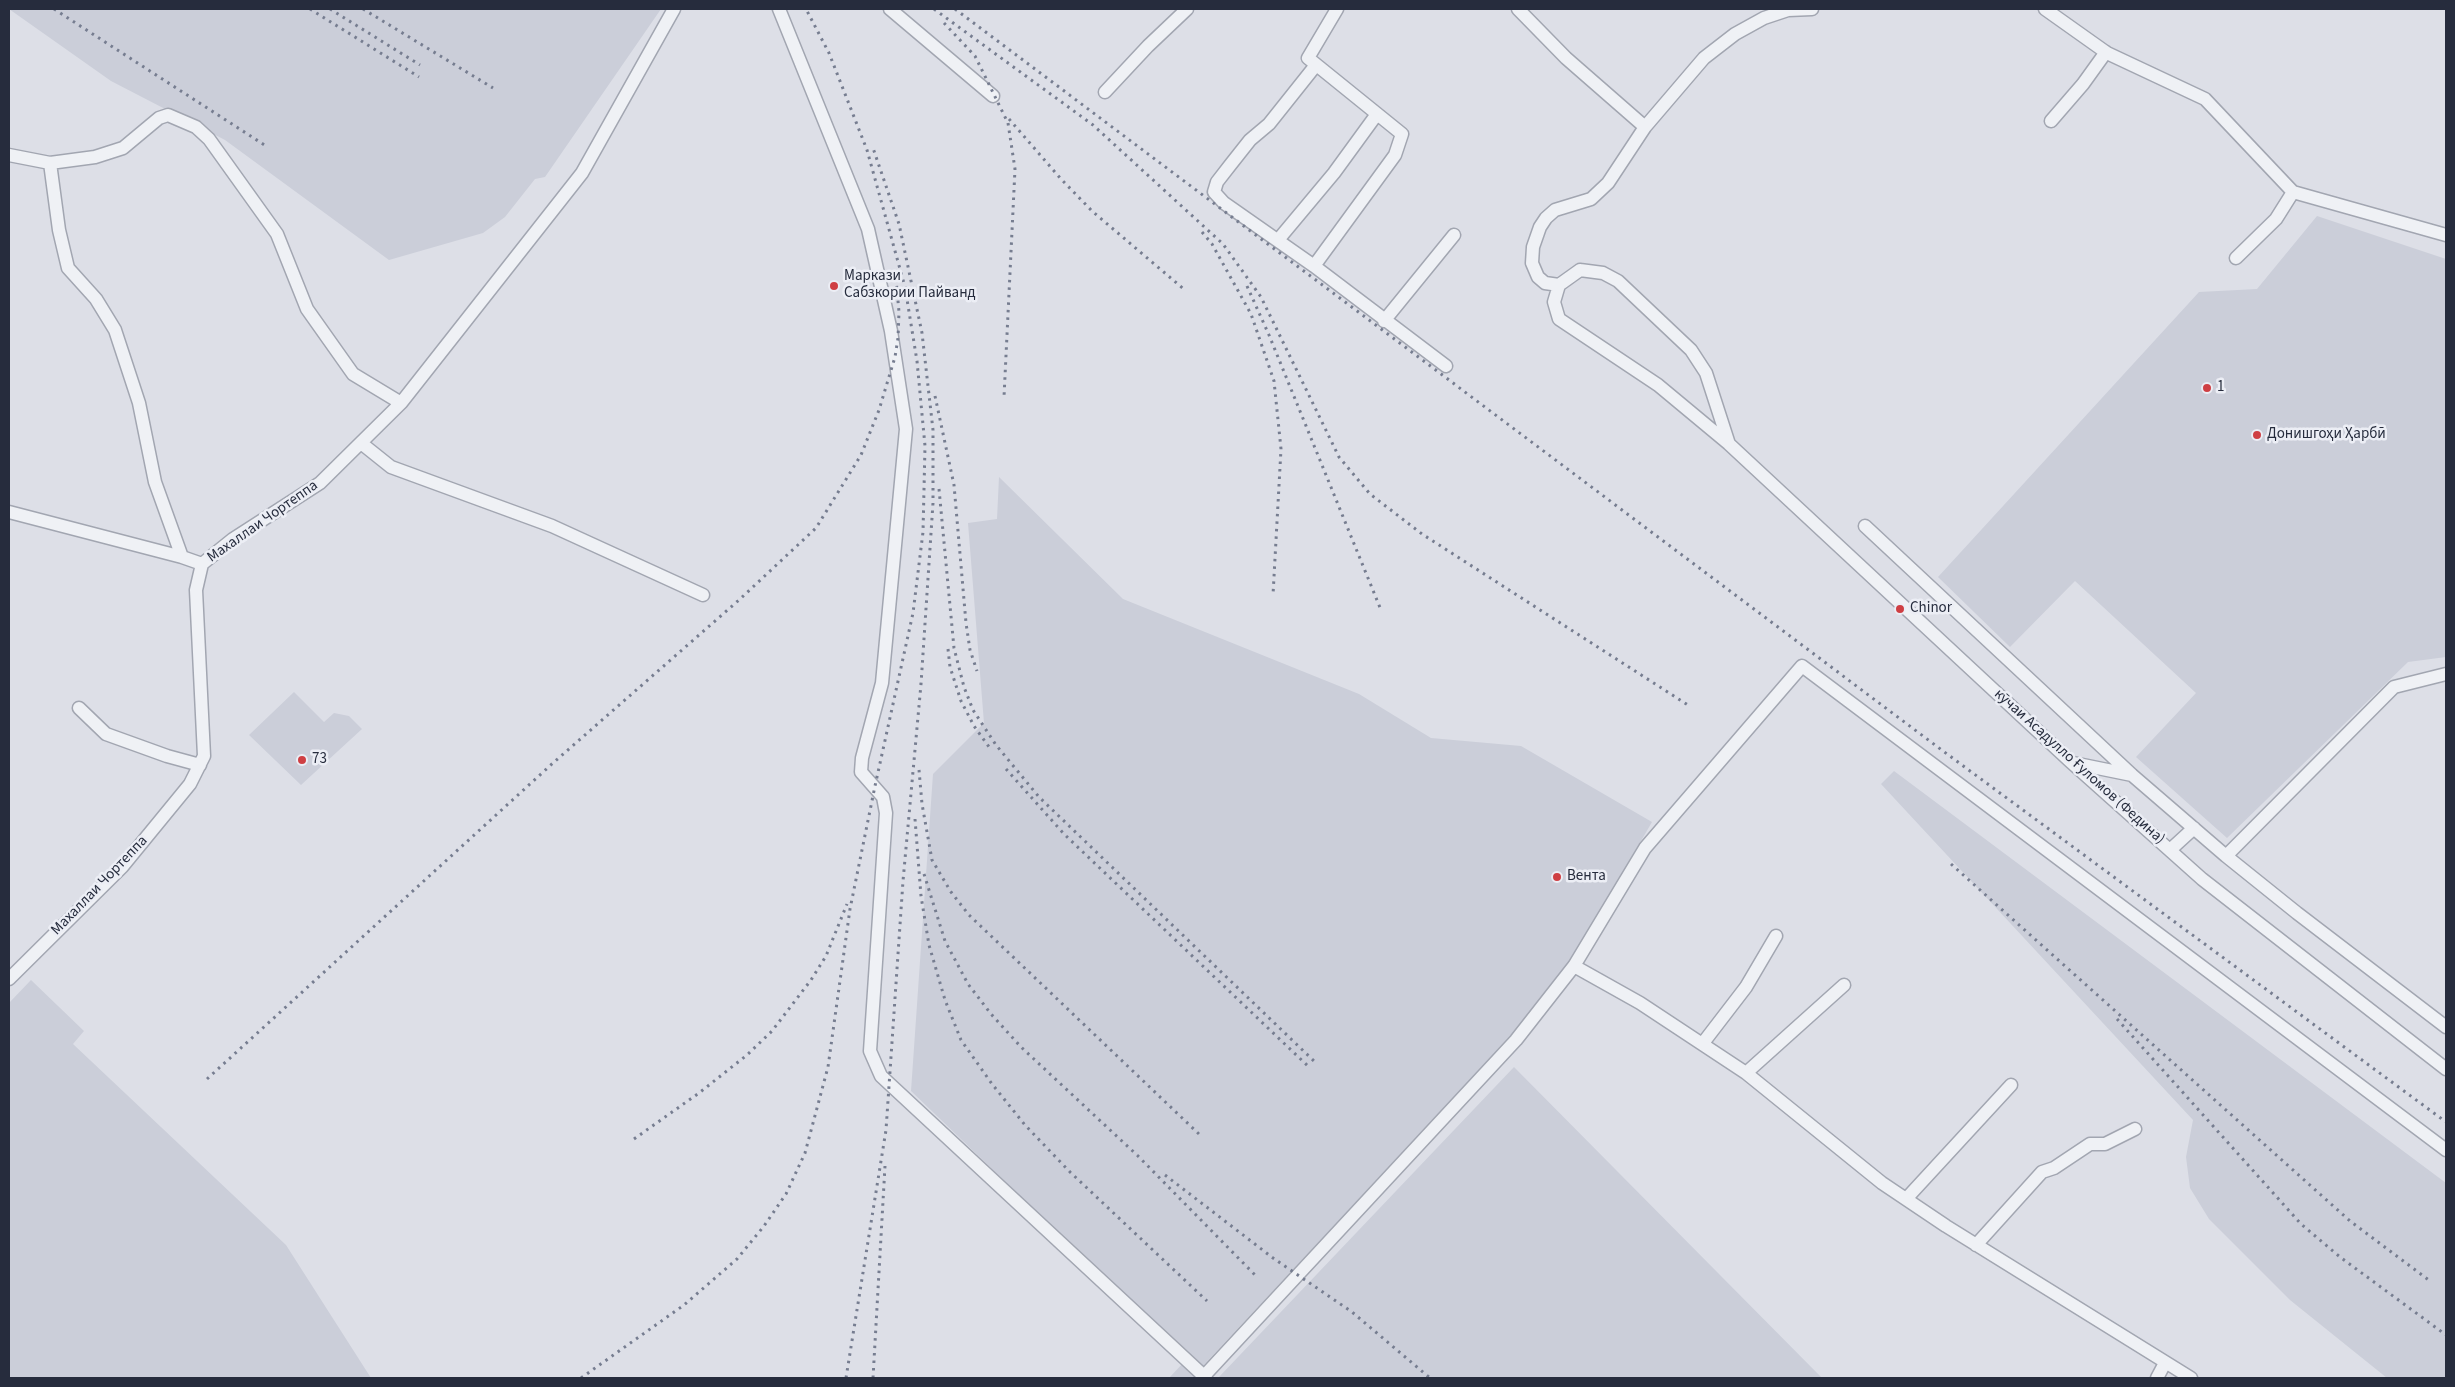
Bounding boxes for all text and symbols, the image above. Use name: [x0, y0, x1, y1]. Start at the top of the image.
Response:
place label: Маркази Сабзкории Пайванд: [844, 268, 976, 303]
marker: Маркази Сабзкории Пайванд: [828, 280, 840, 292]
place label: 1: [2217, 379, 2224, 397]
marker: 1: [2201, 382, 2213, 394]
place label: Донишгоҳи Ҳарбӣ: [2267, 426, 2386, 444]
marker: Донишгоҳи Ҳарбӣ: [2251, 429, 2263, 441]
street label: Махаллаи Чортеппа: [204, 477, 322, 567]
place label: Chinor: [1910, 600, 1952, 618]
marker: Chinor: [1894, 603, 1906, 615]
street label: кӯчаи Асадулло Ғуломов (Федина): [1990, 686, 2168, 848]
place label: 73: [312, 751, 327, 769]
marker: 73: [296, 754, 308, 766]
street label: Махаллаи Чортеппа: [48, 833, 152, 939]
place label: Вента: [1567, 868, 1606, 886]
marker: Вента: [1551, 871, 1563, 883]

